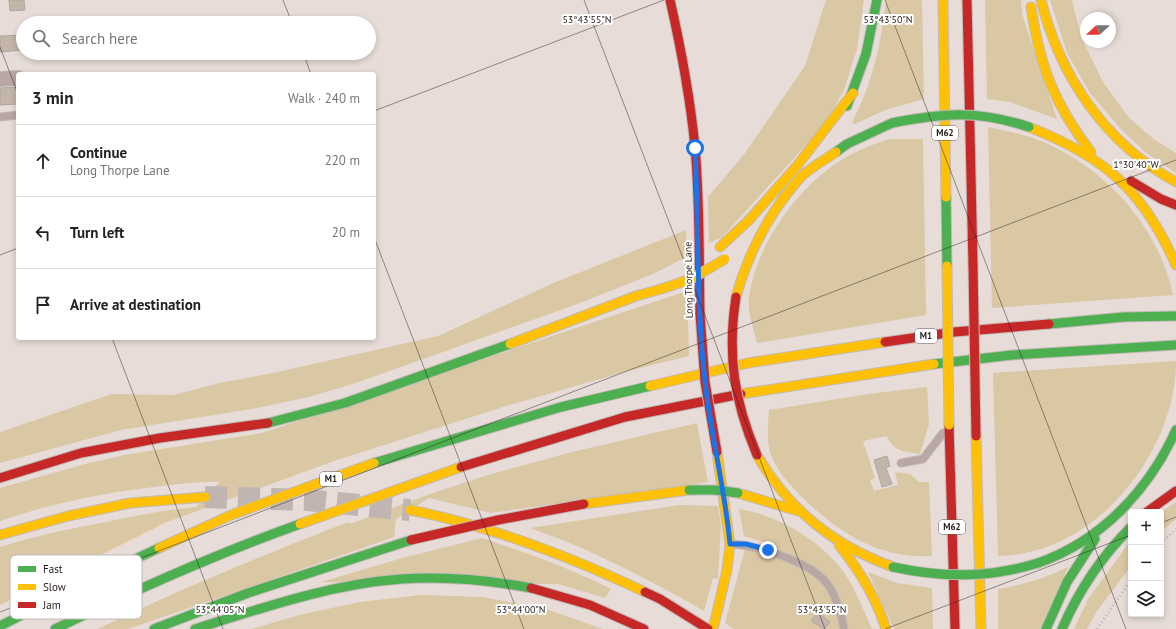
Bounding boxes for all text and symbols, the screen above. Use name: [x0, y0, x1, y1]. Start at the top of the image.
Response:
north arrow: [1080, 12, 1116, 48]
text: 53°43'55"N: [562, 13, 612, 26]
text: 53°43'50"N: [863, 13, 913, 26]
search box: [16, 16, 376, 60]
icon: search: [30, 27, 52, 49]
text: Search here: [62, 29, 138, 48]
text: 3 min: [32, 87, 73, 109]
text: Walk · 240 m: [288, 90, 360, 107]
road number: M62: [932, 126, 958, 140]
route start: [686, 139, 704, 157]
text: Continue: [70, 143, 127, 162]
icon: ahead: [32, 150, 54, 172]
text: 220 m: [325, 152, 360, 169]
text: 1°30'40"W: [1113, 158, 1160, 171]
text: Long Thorpe Lane: [70, 162, 170, 179]
icon: left: [32, 222, 54, 244]
text: Turn left: [70, 223, 124, 242]
text: 20 m: [332, 224, 360, 241]
street label: Long Thorpe Lane: [681, 242, 696, 318]
icon: arrive: [32, 294, 54, 316]
text: Arrive at destination: [70, 295, 201, 314]
road number: M1: [915, 329, 937, 343]
road number: M1: [320, 472, 342, 486]
map controls: [1128, 509, 1164, 617]
button: +: [1128, 509, 1164, 545]
road number: M62: [939, 520, 965, 534]
route end: [759, 541, 777, 559]
button: −: [1128, 545, 1164, 581]
legend: [10, 555, 142, 619]
text: Fast: [43, 562, 63, 576]
text: Slow: [43, 580, 66, 594]
button: layers: [1128, 581, 1164, 617]
text: Jam: [42, 598, 61, 612]
text: 53°44'05"N: [195, 603, 245, 616]
text: 53°44'00"N: [496, 603, 546, 616]
text: 53°43'55"N: [797, 603, 847, 616]

